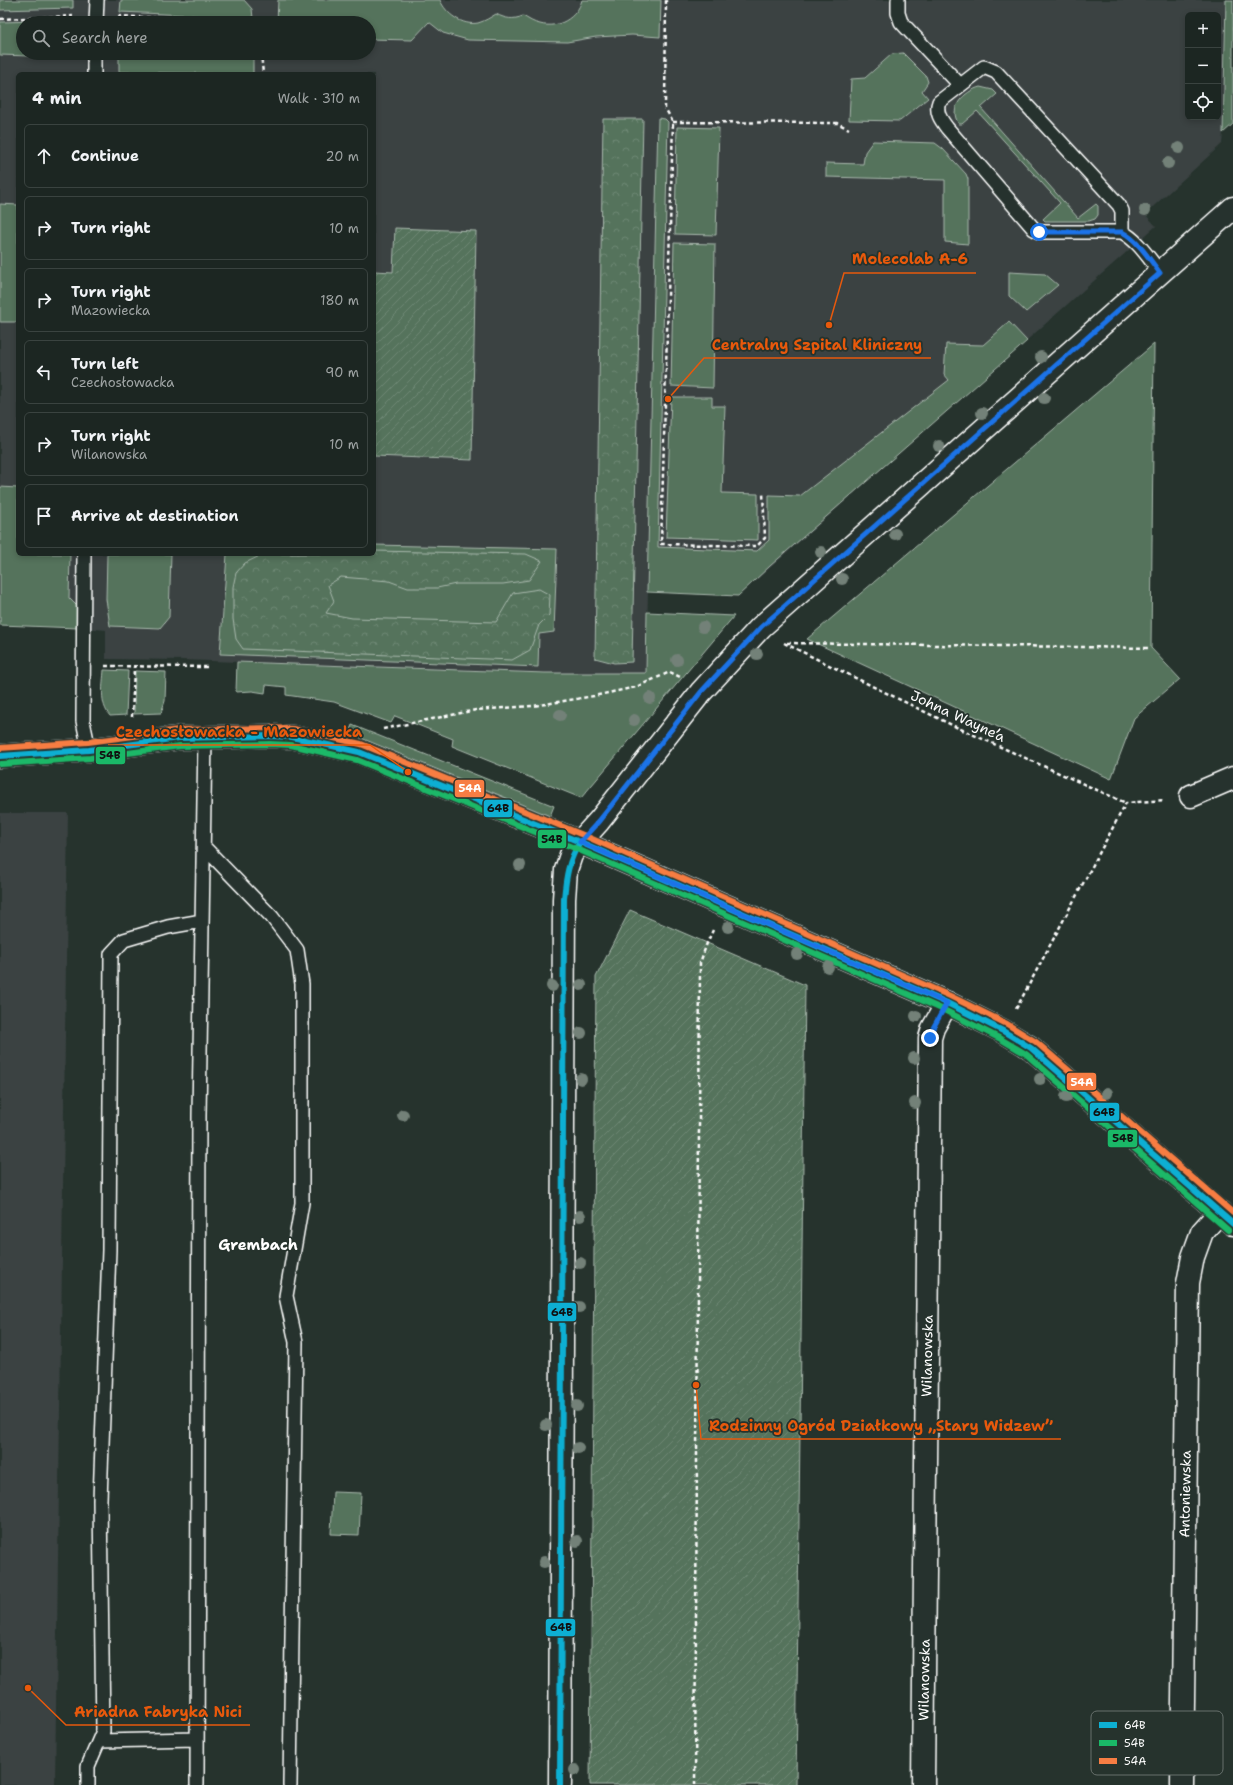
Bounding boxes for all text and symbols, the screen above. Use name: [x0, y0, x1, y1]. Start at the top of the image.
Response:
map controls: [1185, 12, 1221, 120]
button: +: [1185, 12, 1221, 48]
search box: [16, 16, 376, 60]
icon: search: [30, 27, 52, 49]
text: Search here: [62, 28, 148, 48]
button: −: [1185, 48, 1221, 84]
button: locate: [1185, 84, 1221, 120]
text: 4 min: [32, 87, 82, 109]
text: Walk · 310 m: [278, 90, 360, 107]
icon: ahead: [33, 145, 55, 167]
text: Continue: [71, 146, 139, 166]
text: 20 m: [326, 148, 359, 165]
icon: right: [33, 217, 55, 239]
text: Turn right: [71, 218, 151, 238]
text: 10 m: [329, 220, 359, 237]
route start: [1030, 223, 1048, 241]
callout: Molecolab A-6: [844, 246, 976, 273]
text: Molecolab A-6: [852, 249, 968, 269]
text: Turn right: [71, 282, 151, 302]
icon: right: [33, 289, 55, 311]
text: 180 m: [320, 292, 359, 309]
text: Mazowiecka: [71, 302, 150, 319]
callout: Centralny Szpital Kliniczny: [704, 331, 931, 358]
text: Centralny Szpital Kliniczny: [712, 335, 922, 355]
text: Turn left: [71, 354, 139, 374]
icon: left: [33, 361, 55, 383]
text: 90 m: [325, 364, 359, 381]
text: Czechosłowacka: [71, 374, 174, 391]
text: Turn right: [71, 426, 151, 446]
icon: right: [33, 433, 55, 455]
text: 10 m: [329, 436, 359, 453]
text: Wilanowska: [71, 446, 147, 463]
icon: arrive: [33, 505, 55, 527]
text: Arrive at destination: [71, 506, 239, 526]
street label: Johna Wayne’a: [908, 686, 1009, 746]
callout: Czechosłowacka - Mazowiecka: [108, 718, 370, 745]
text: Czechosłowacka - Mazowiecka: [116, 722, 363, 742]
line badge: 54B: [95, 746, 126, 765]
text: 54B: [99, 748, 121, 763]
line badge: 54A: [454, 779, 485, 798]
text: 54A: [459, 781, 482, 796]
line badge: 64B: [483, 799, 513, 818]
text: 64B: [487, 801, 509, 816]
line badge: 54B: [537, 829, 567, 849]
text: 54B: [541, 832, 563, 847]
route end: [921, 1029, 939, 1047]
line badge: 54A: [1066, 1072, 1097, 1091]
text: 54A: [1071, 1075, 1094, 1090]
line badge: 64B: [1089, 1102, 1120, 1122]
text: 64B: [1093, 1105, 1115, 1120]
line badge: 54B: [1107, 1129, 1138, 1148]
text: 54B: [1112, 1131, 1134, 1146]
district label: Grembach: [218, 1235, 298, 1255]
line badge: 64B: [547, 1302, 577, 1322]
text: 64B: [551, 1305, 573, 1320]
street label: Wilanowska: [917, 1315, 937, 1397]
callout: Rodzinny Ogród Działkowy „Stary Widzew”: [701, 1412, 1061, 1439]
text: Rodzinny Ogród Działkowy „Stary Widzew”: [709, 1416, 1053, 1436]
street label: Antoniewska: [1175, 1450, 1195, 1538]
line badge: 64B: [545, 1618, 576, 1637]
text: 64B: [550, 1620, 572, 1635]
street label: Wilanowska: [914, 1639, 934, 1721]
callout: Ariadna Fabryka Nici: [66, 1698, 250, 1725]
text: Ariadna Fabryka Nici: [74, 1702, 242, 1722]
legend: [1091, 1711, 1223, 1775]
text: 64B: [1124, 1718, 1146, 1733]
text: 54B: [1124, 1736, 1145, 1751]
text: 54A: [1124, 1754, 1146, 1769]

